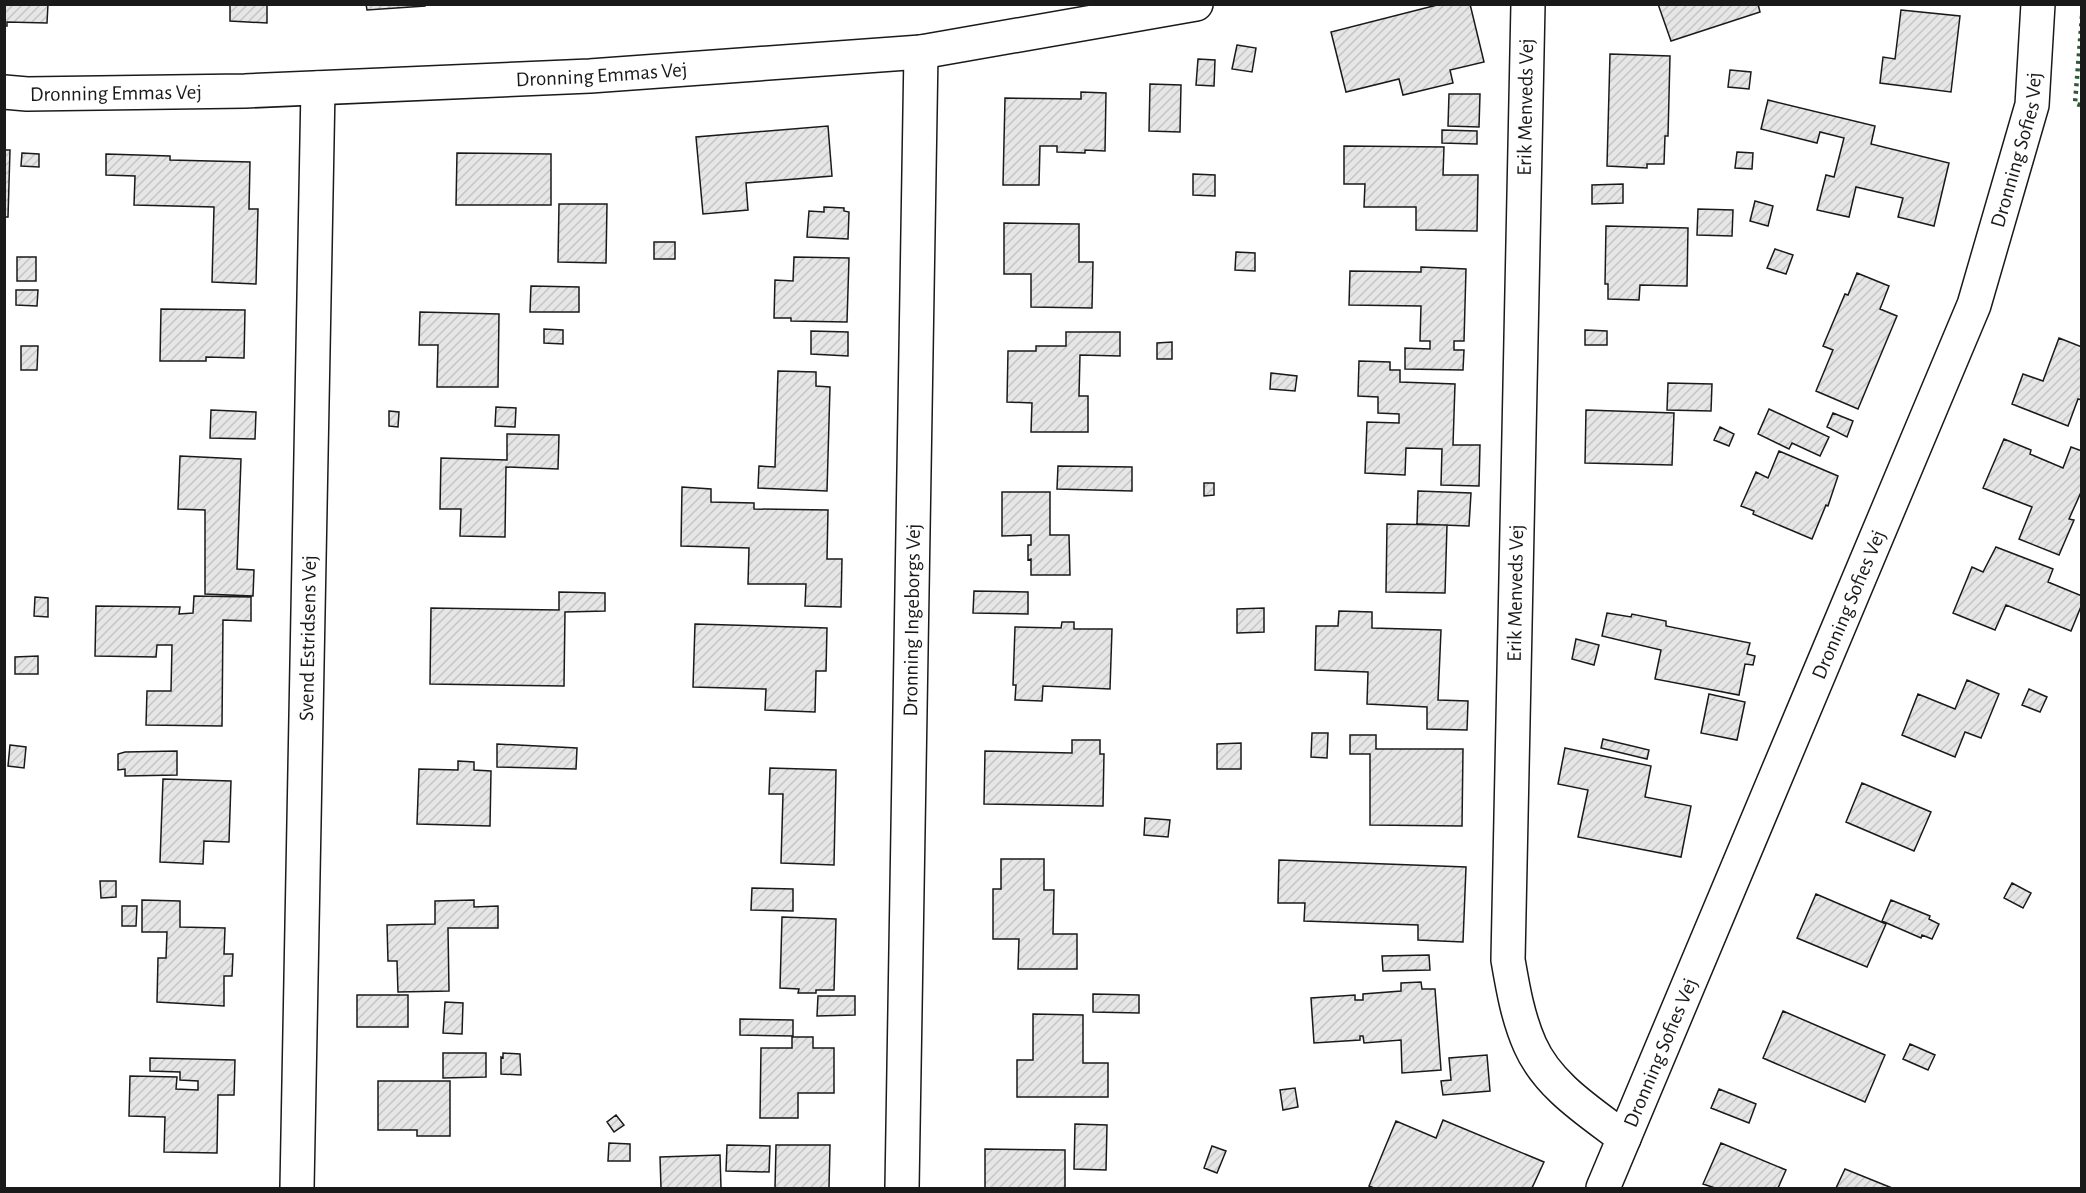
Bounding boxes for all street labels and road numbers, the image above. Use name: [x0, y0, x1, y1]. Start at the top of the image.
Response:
street label: Erik Menveds Vej: [1514, 38, 1537, 176]
street label: Dronning Emmas Vej: [515, 59, 688, 90]
street label: Dronning Sofies Vej: [1987, 72, 2045, 230]
street label: Dronning Emmas Vej: [30, 82, 202, 105]
street label: Dronning Ingeborgs Vej: [900, 523, 924, 717]
street label: Erik Menveds Vej: [1504, 524, 1527, 662]
street label: Dronning Sofies Vej: [1808, 527, 1889, 682]
street label: Svend Estridsens Vej: [296, 555, 320, 721]
street label: Dronning Sofies Vej: [1620, 975, 1701, 1130]

